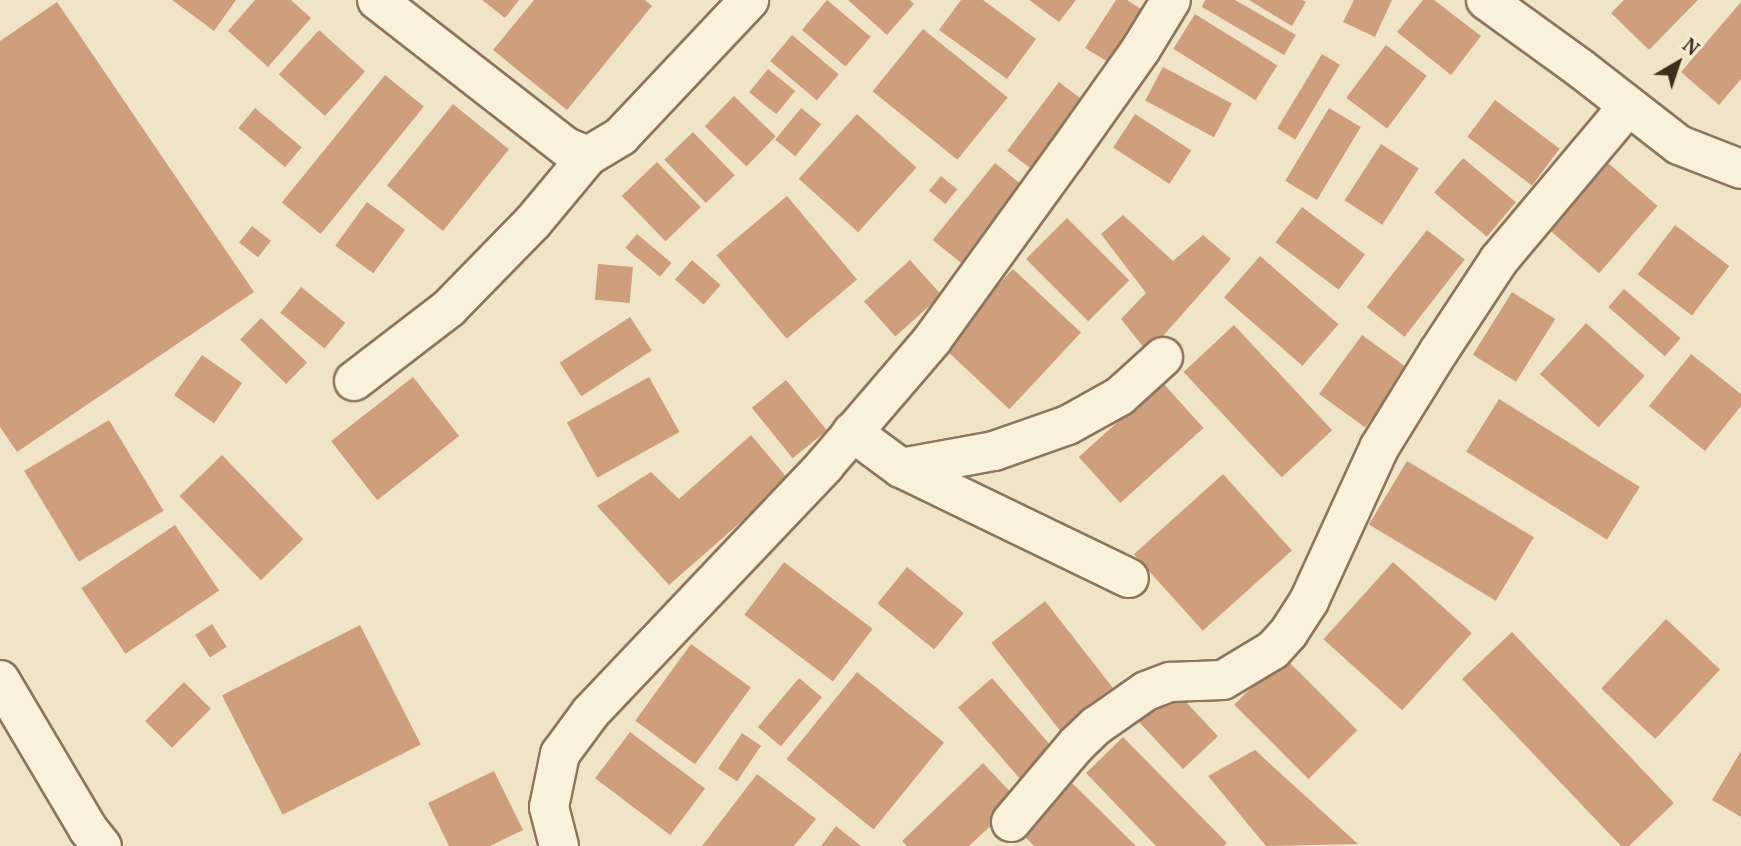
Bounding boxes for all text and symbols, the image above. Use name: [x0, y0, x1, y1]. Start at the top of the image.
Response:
north arrow: [1643, 28, 1713, 98]
text: N: [1678, 32, 1705, 61]

